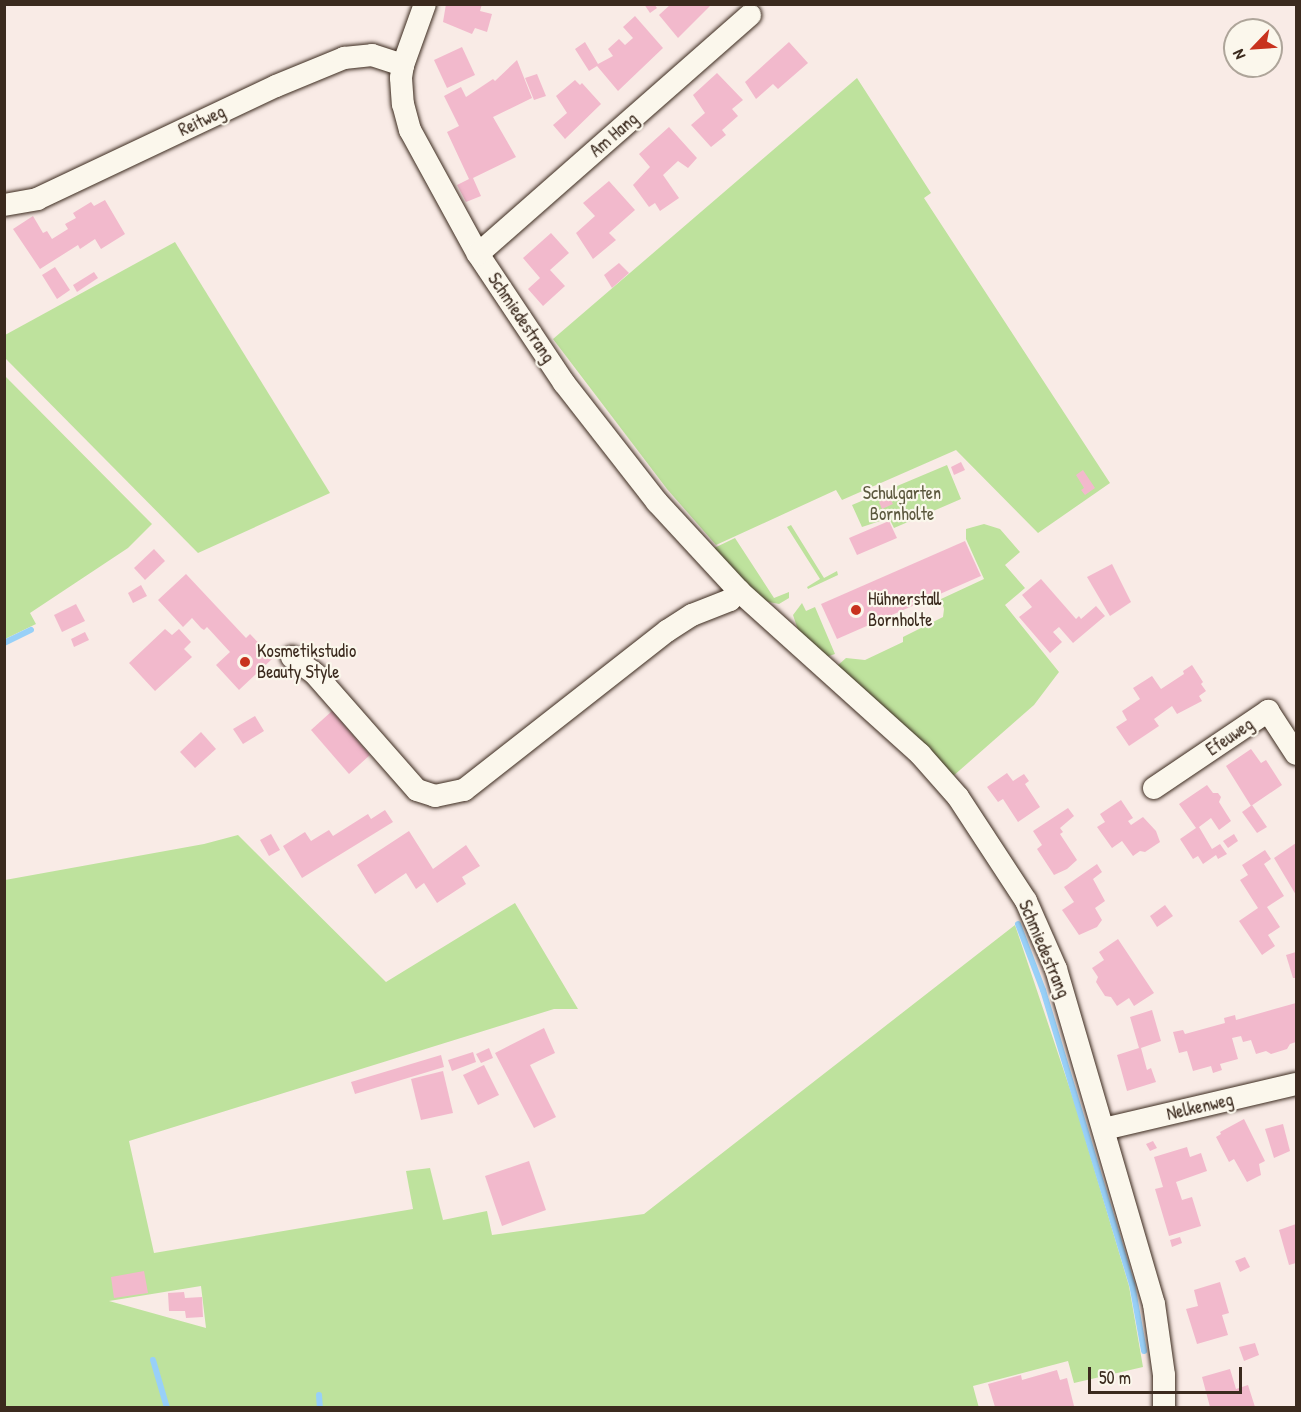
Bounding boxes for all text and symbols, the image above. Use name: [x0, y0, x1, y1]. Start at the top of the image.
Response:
north arrow: [1223, 18, 1283, 78]
text: N: [1227, 46, 1250, 63]
street label: Reitweg: [175, 101, 229, 141]
street label: Am Hang: [585, 108, 643, 162]
street label: Schmiedestrang: [483, 269, 559, 367]
park label: Schulgarten Bornholte: [863, 483, 941, 526]
place label: Hühnerstall Bornholte: [868, 589, 941, 632]
marker: Hühnerstall Bornholte: [849, 603, 863, 617]
place label: Kosmetikstudio Beauty Style: [257, 641, 356, 684]
marker: Kosmetikstudio Beauty Style: [238, 655, 252, 669]
street label: Efeuweg: [1202, 713, 1258, 761]
street label: Schmiedestrang: [1014, 897, 1074, 1001]
street label: Nelkenweg: [1165, 1089, 1235, 1125]
scale bar: [1091, 1355, 1246, 1393]
text: 50 m: [1099, 1365, 1131, 1390]

